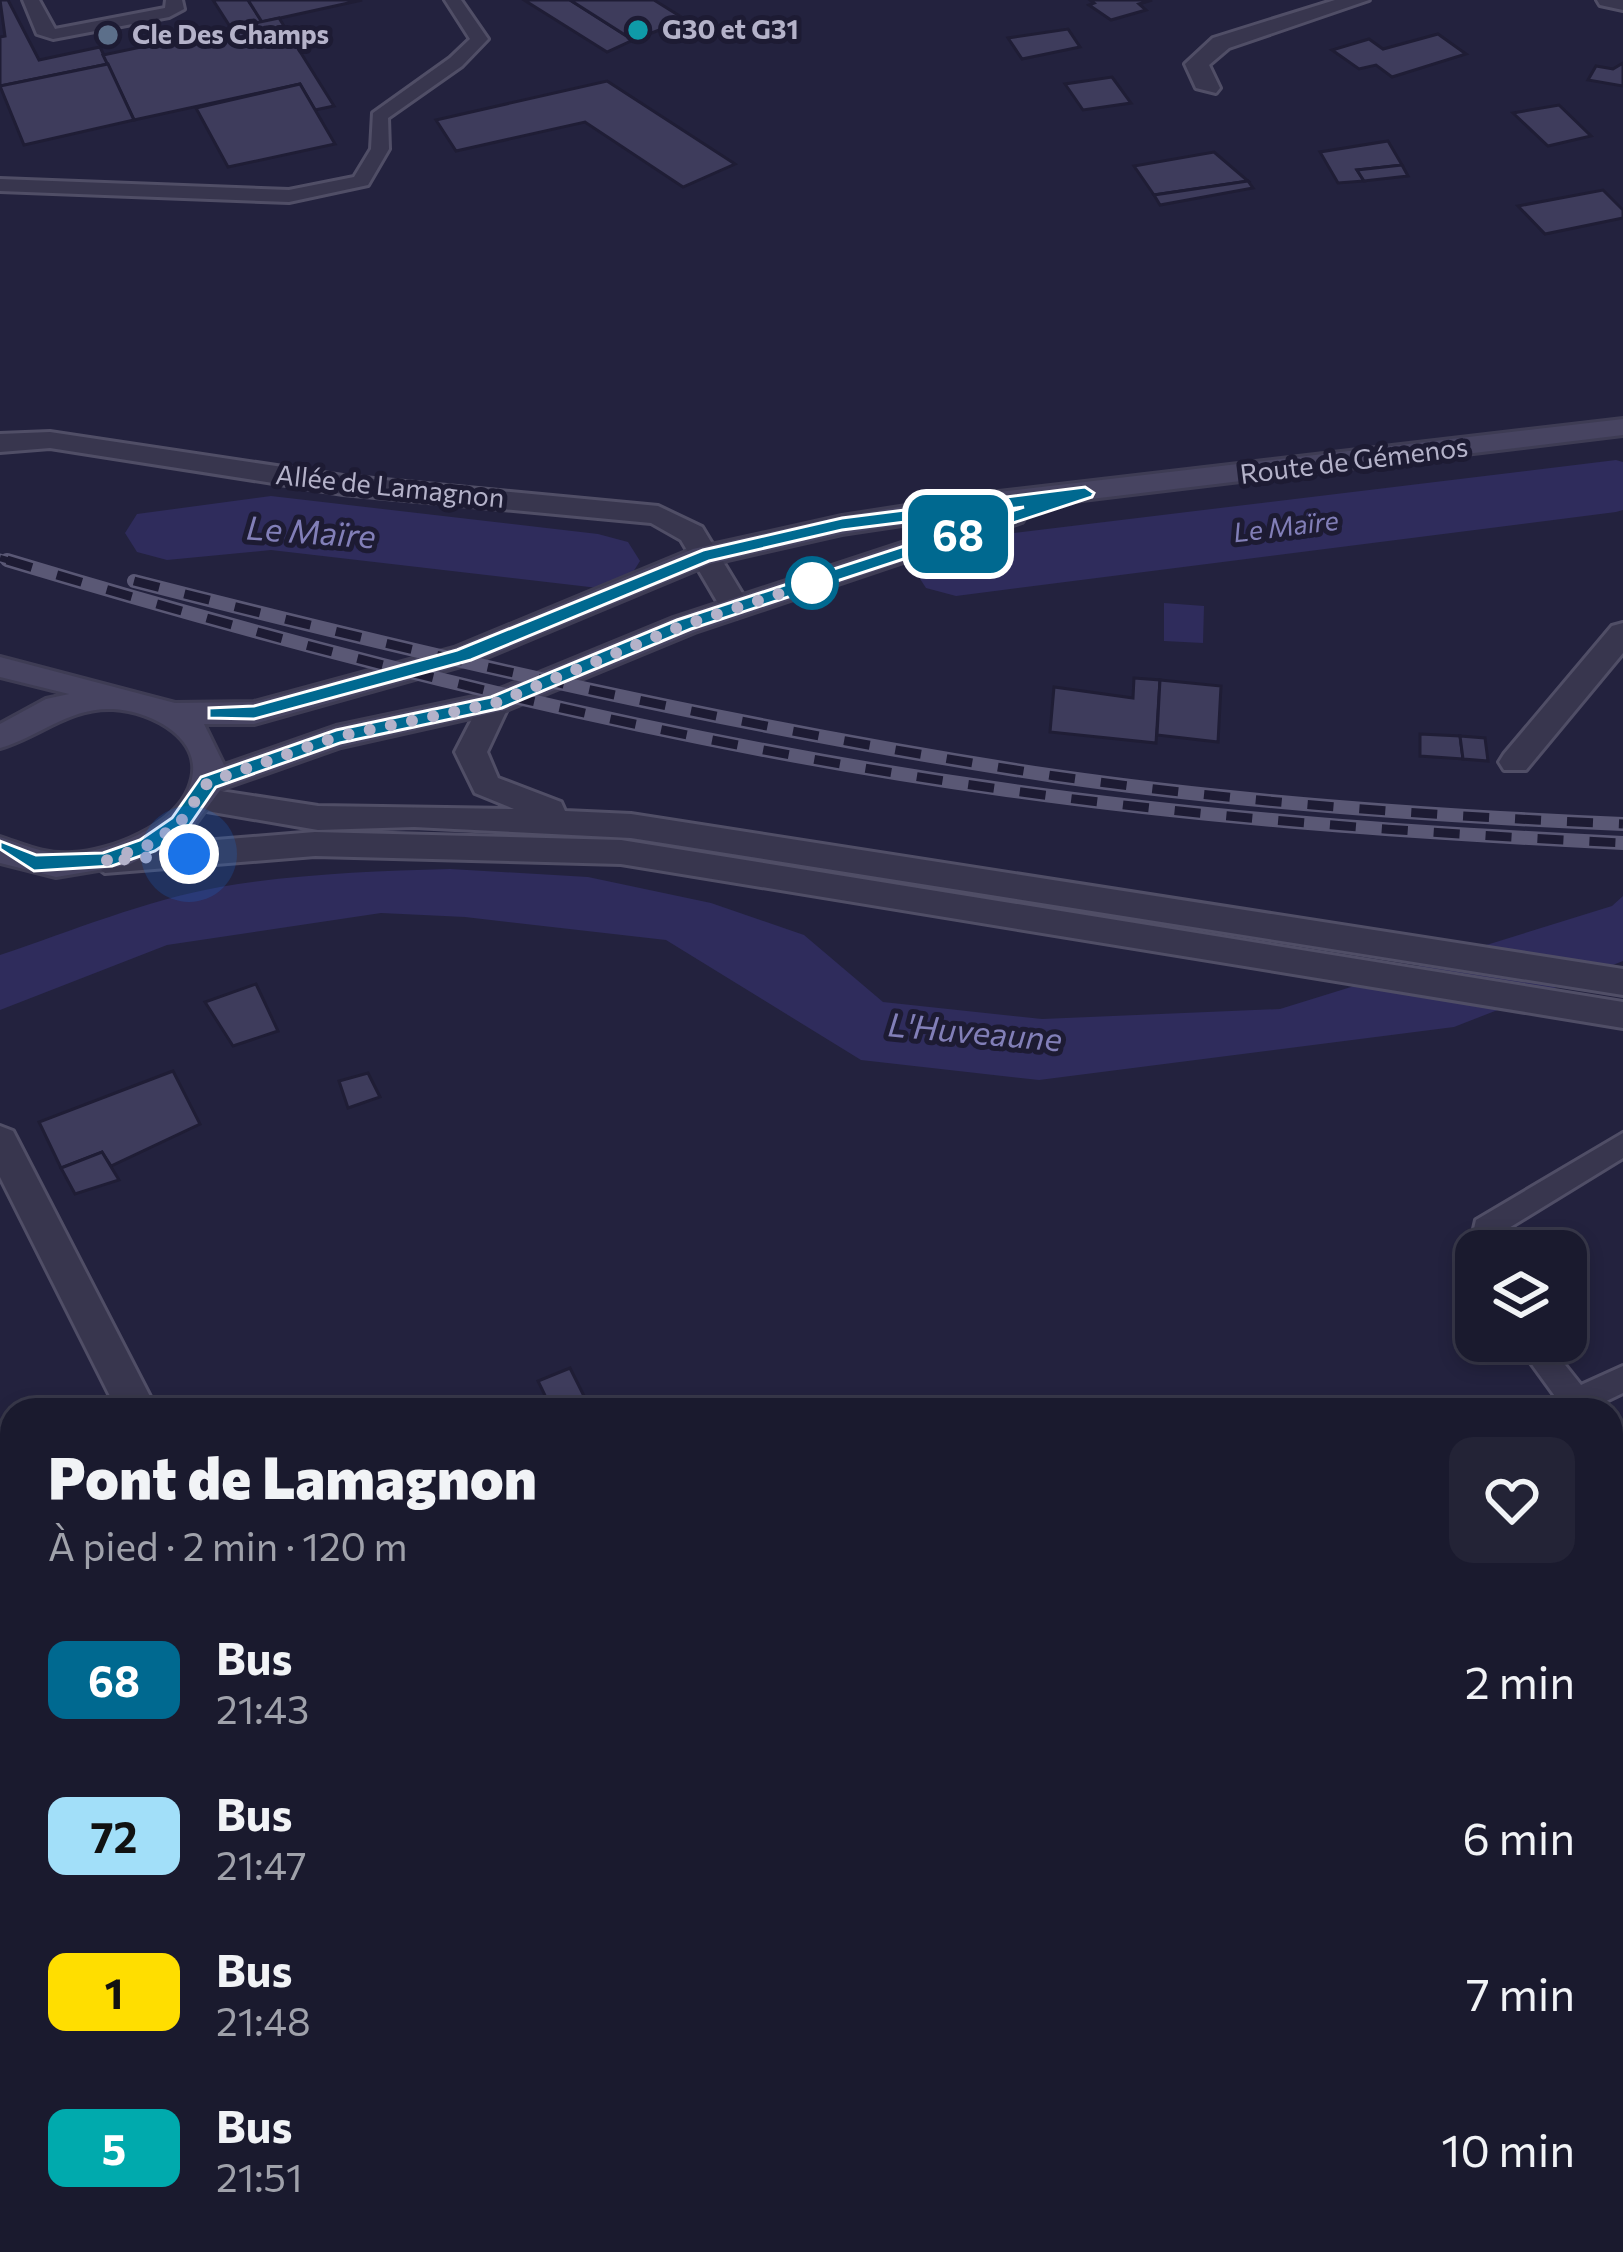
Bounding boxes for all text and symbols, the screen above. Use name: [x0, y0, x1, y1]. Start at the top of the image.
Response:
place label: G30 et G31: [662, 12, 799, 45]
place label: Cle Des Champs: [132, 17, 329, 50]
marker: G30 et G31: [625, 17, 651, 43]
marker: Cle Des Champs: [95, 22, 121, 48]
street label: Route de Gémenos: [1238, 429, 1470, 490]
street label: Allée de Lamagnon: [274, 457, 506, 514]
line badge: 68: [904, 495, 1012, 573]
water label: Le Maïre: [1231, 503, 1340, 548]
water label: Le Maïre: [245, 506, 377, 555]
text: 68: [932, 508, 984, 560]
unlabelled marker: [787, 558, 837, 608]
your location: [159, 824, 219, 884]
water label: L'Huveaune: [886, 1002, 1064, 1059]
map controls: [1455, 1230, 1587, 1362]
button: layers: [1455, 1230, 1587, 1362]
button: heart: [1449, 1437, 1575, 1563]
text: Pont de Lamagnon: [48, 1441, 537, 1511]
text: À pied · 2 min · 120 m: [48, 1521, 407, 1569]
text: Bus: [216, 1629, 292, 1684]
text: 2 min: [1465, 1653, 1575, 1708]
text: 68: [88, 1654, 140, 1706]
text: 21:43: [216, 1684, 309, 1732]
text: Bus: [216, 1785, 292, 1840]
text: 6 min: [1462, 1809, 1575, 1864]
text: 72: [91, 1810, 137, 1862]
text: 21:47: [216, 1840, 307, 1888]
text: Bus: [216, 1941, 292, 1996]
text: 7 min: [1466, 1965, 1575, 2020]
text: 1: [104, 1966, 124, 2018]
text: 21:48: [216, 1996, 311, 2044]
text: Bus: [216, 2097, 292, 2152]
text: 10 min: [1441, 2121, 1575, 2176]
text: 5: [102, 2122, 126, 2174]
text: 21:51: [216, 2152, 303, 2200]

